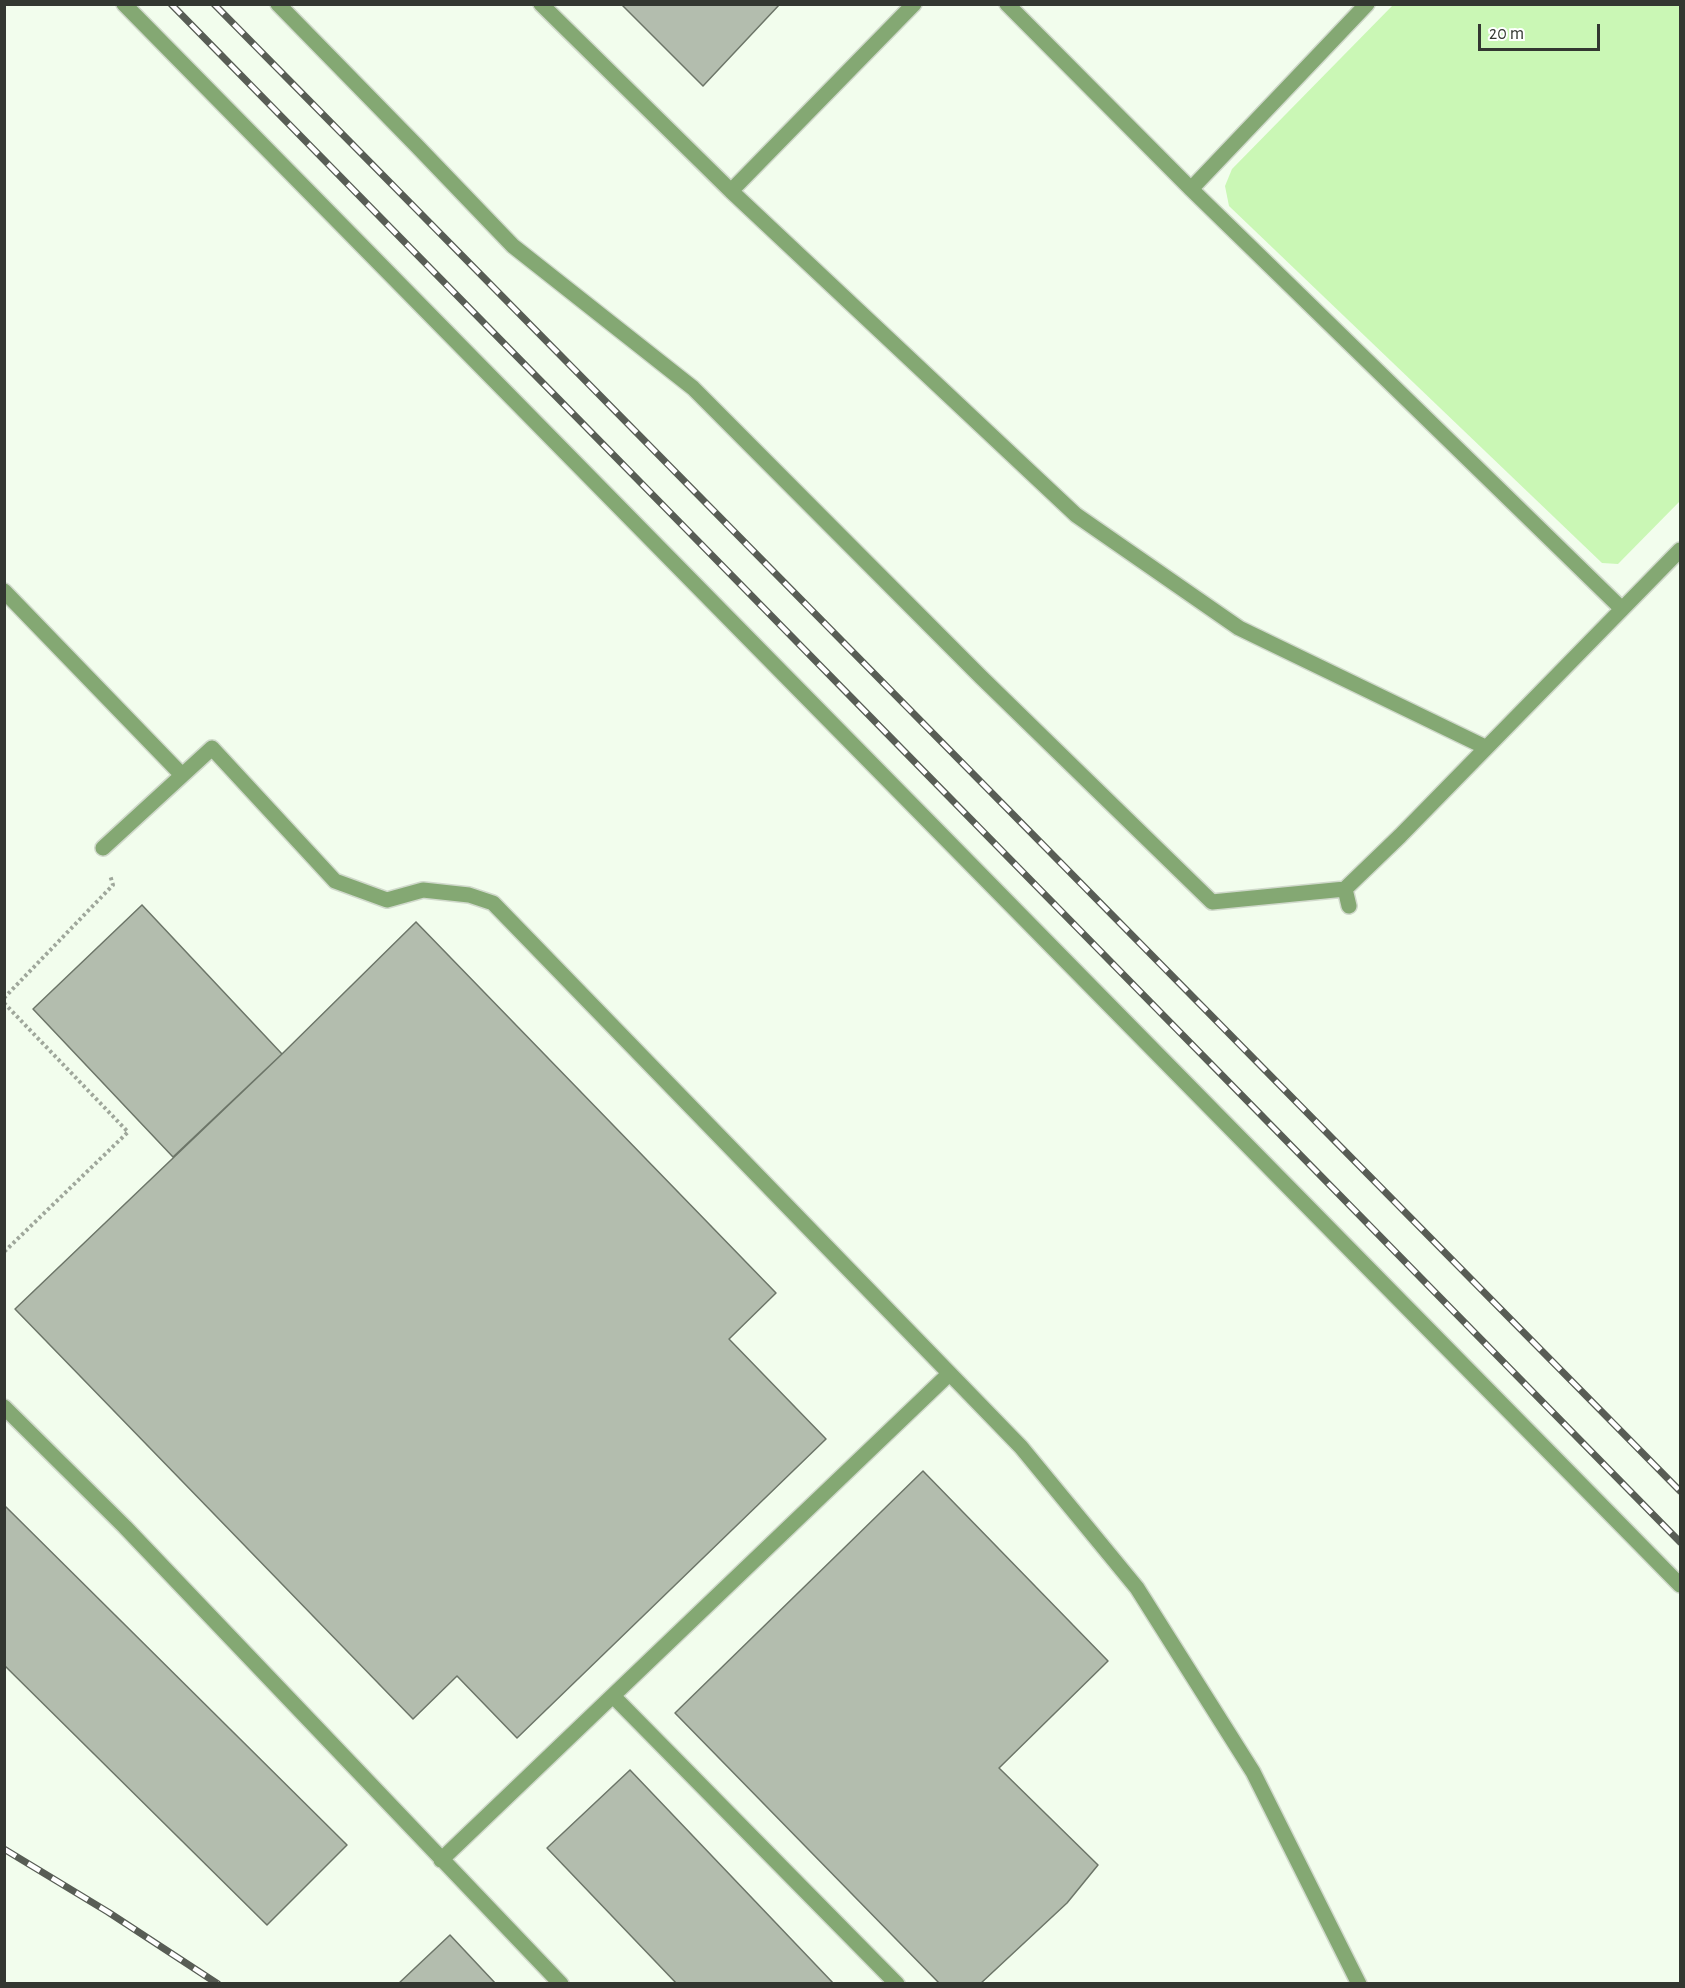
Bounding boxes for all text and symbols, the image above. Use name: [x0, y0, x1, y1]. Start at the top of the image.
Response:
scale bar: [1481, 12, 1602, 50]
text: 20 m: [1489, 25, 1524, 43]

